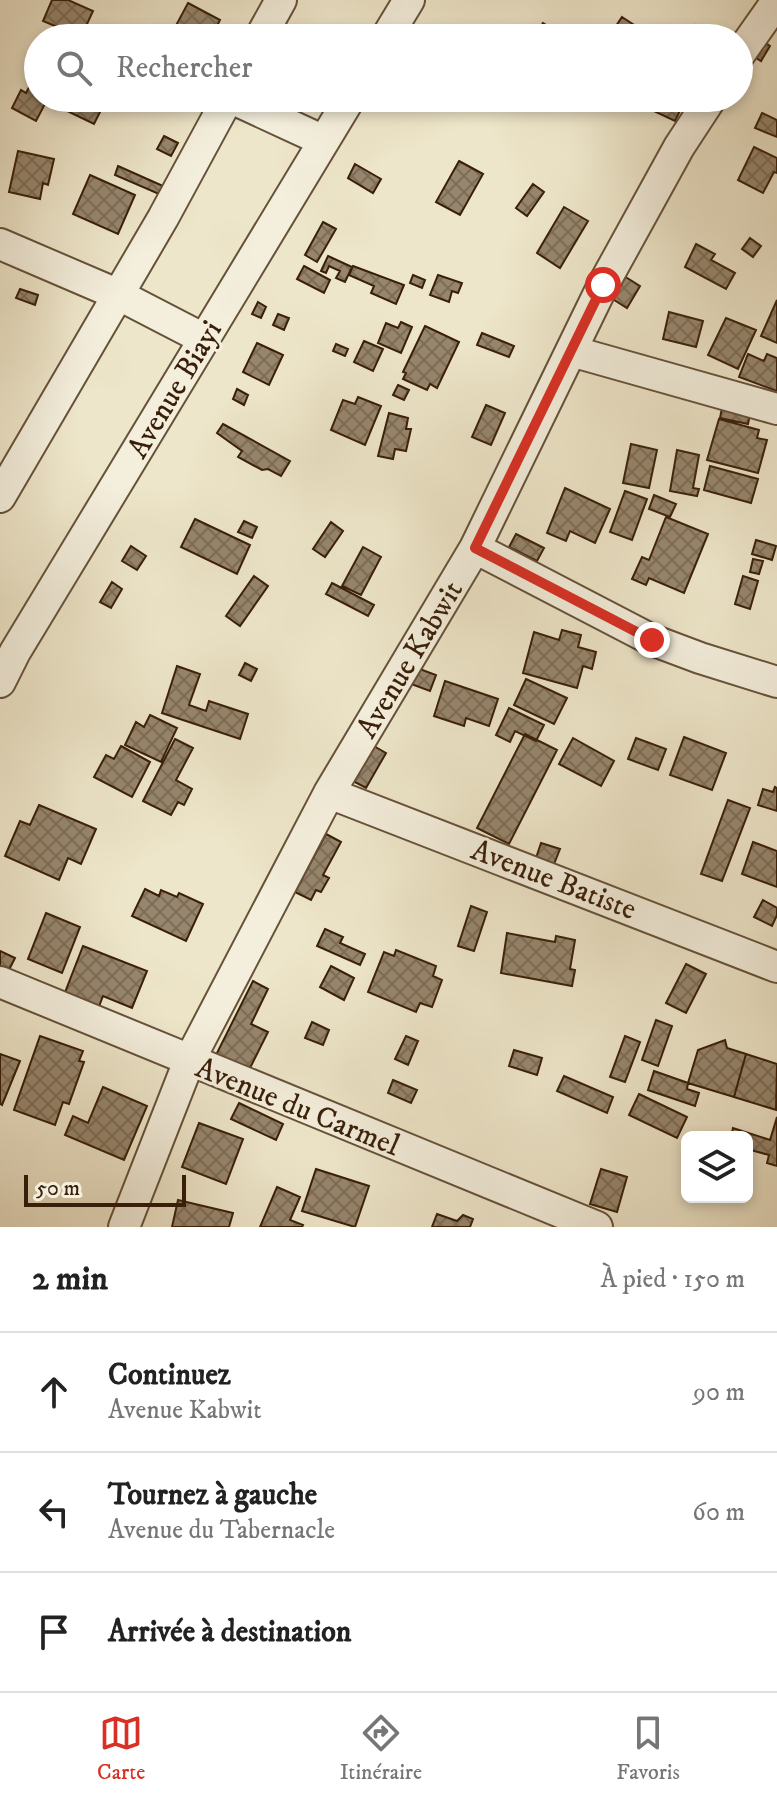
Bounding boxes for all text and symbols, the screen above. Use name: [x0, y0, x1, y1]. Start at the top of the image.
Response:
search box: [24, 24, 753, 112]
icon: search: [52, 46, 96, 90]
text: Rechercher: [116, 50, 252, 87]
route start: [585, 267, 621, 303]
street label: Avenue Biayi: [120, 314, 231, 465]
street label: Avenue Kabwit: [349, 574, 472, 745]
route end: [634, 622, 670, 658]
street label: Avenue Batiste: [466, 832, 641, 929]
street label: Avenue du Carmel: [190, 1050, 405, 1165]
map controls: [681, 1131, 753, 1203]
button: layers: [681, 1131, 753, 1203]
scale bar: [24, 1171, 186, 1207]
text: 50 m: [36, 1175, 80, 1202]
text: 2 min: [32, 1258, 108, 1300]
text: À pied · 150 m: [601, 1263, 745, 1296]
text: Continuez: [108, 1357, 231, 1394]
icon: ahead: [32, 1370, 76, 1414]
text: 90 m: [693, 1376, 745, 1409]
text: Avenue Kabwit: [108, 1394, 262, 1427]
text: Tournez à gauche: [108, 1477, 317, 1514]
icon: left: [32, 1490, 76, 1534]
text: 60 m: [692, 1496, 745, 1529]
text: Avenue du Tabernacle: [108, 1514, 335, 1547]
icon: arrive: [32, 1610, 76, 1654]
text: Arrivée à destination: [108, 1614, 352, 1651]
tab: Carte: [97, 1711, 145, 1786]
tab: Itinéraire: [340, 1711, 422, 1786]
tab: Favoris: [616, 1711, 680, 1786]

